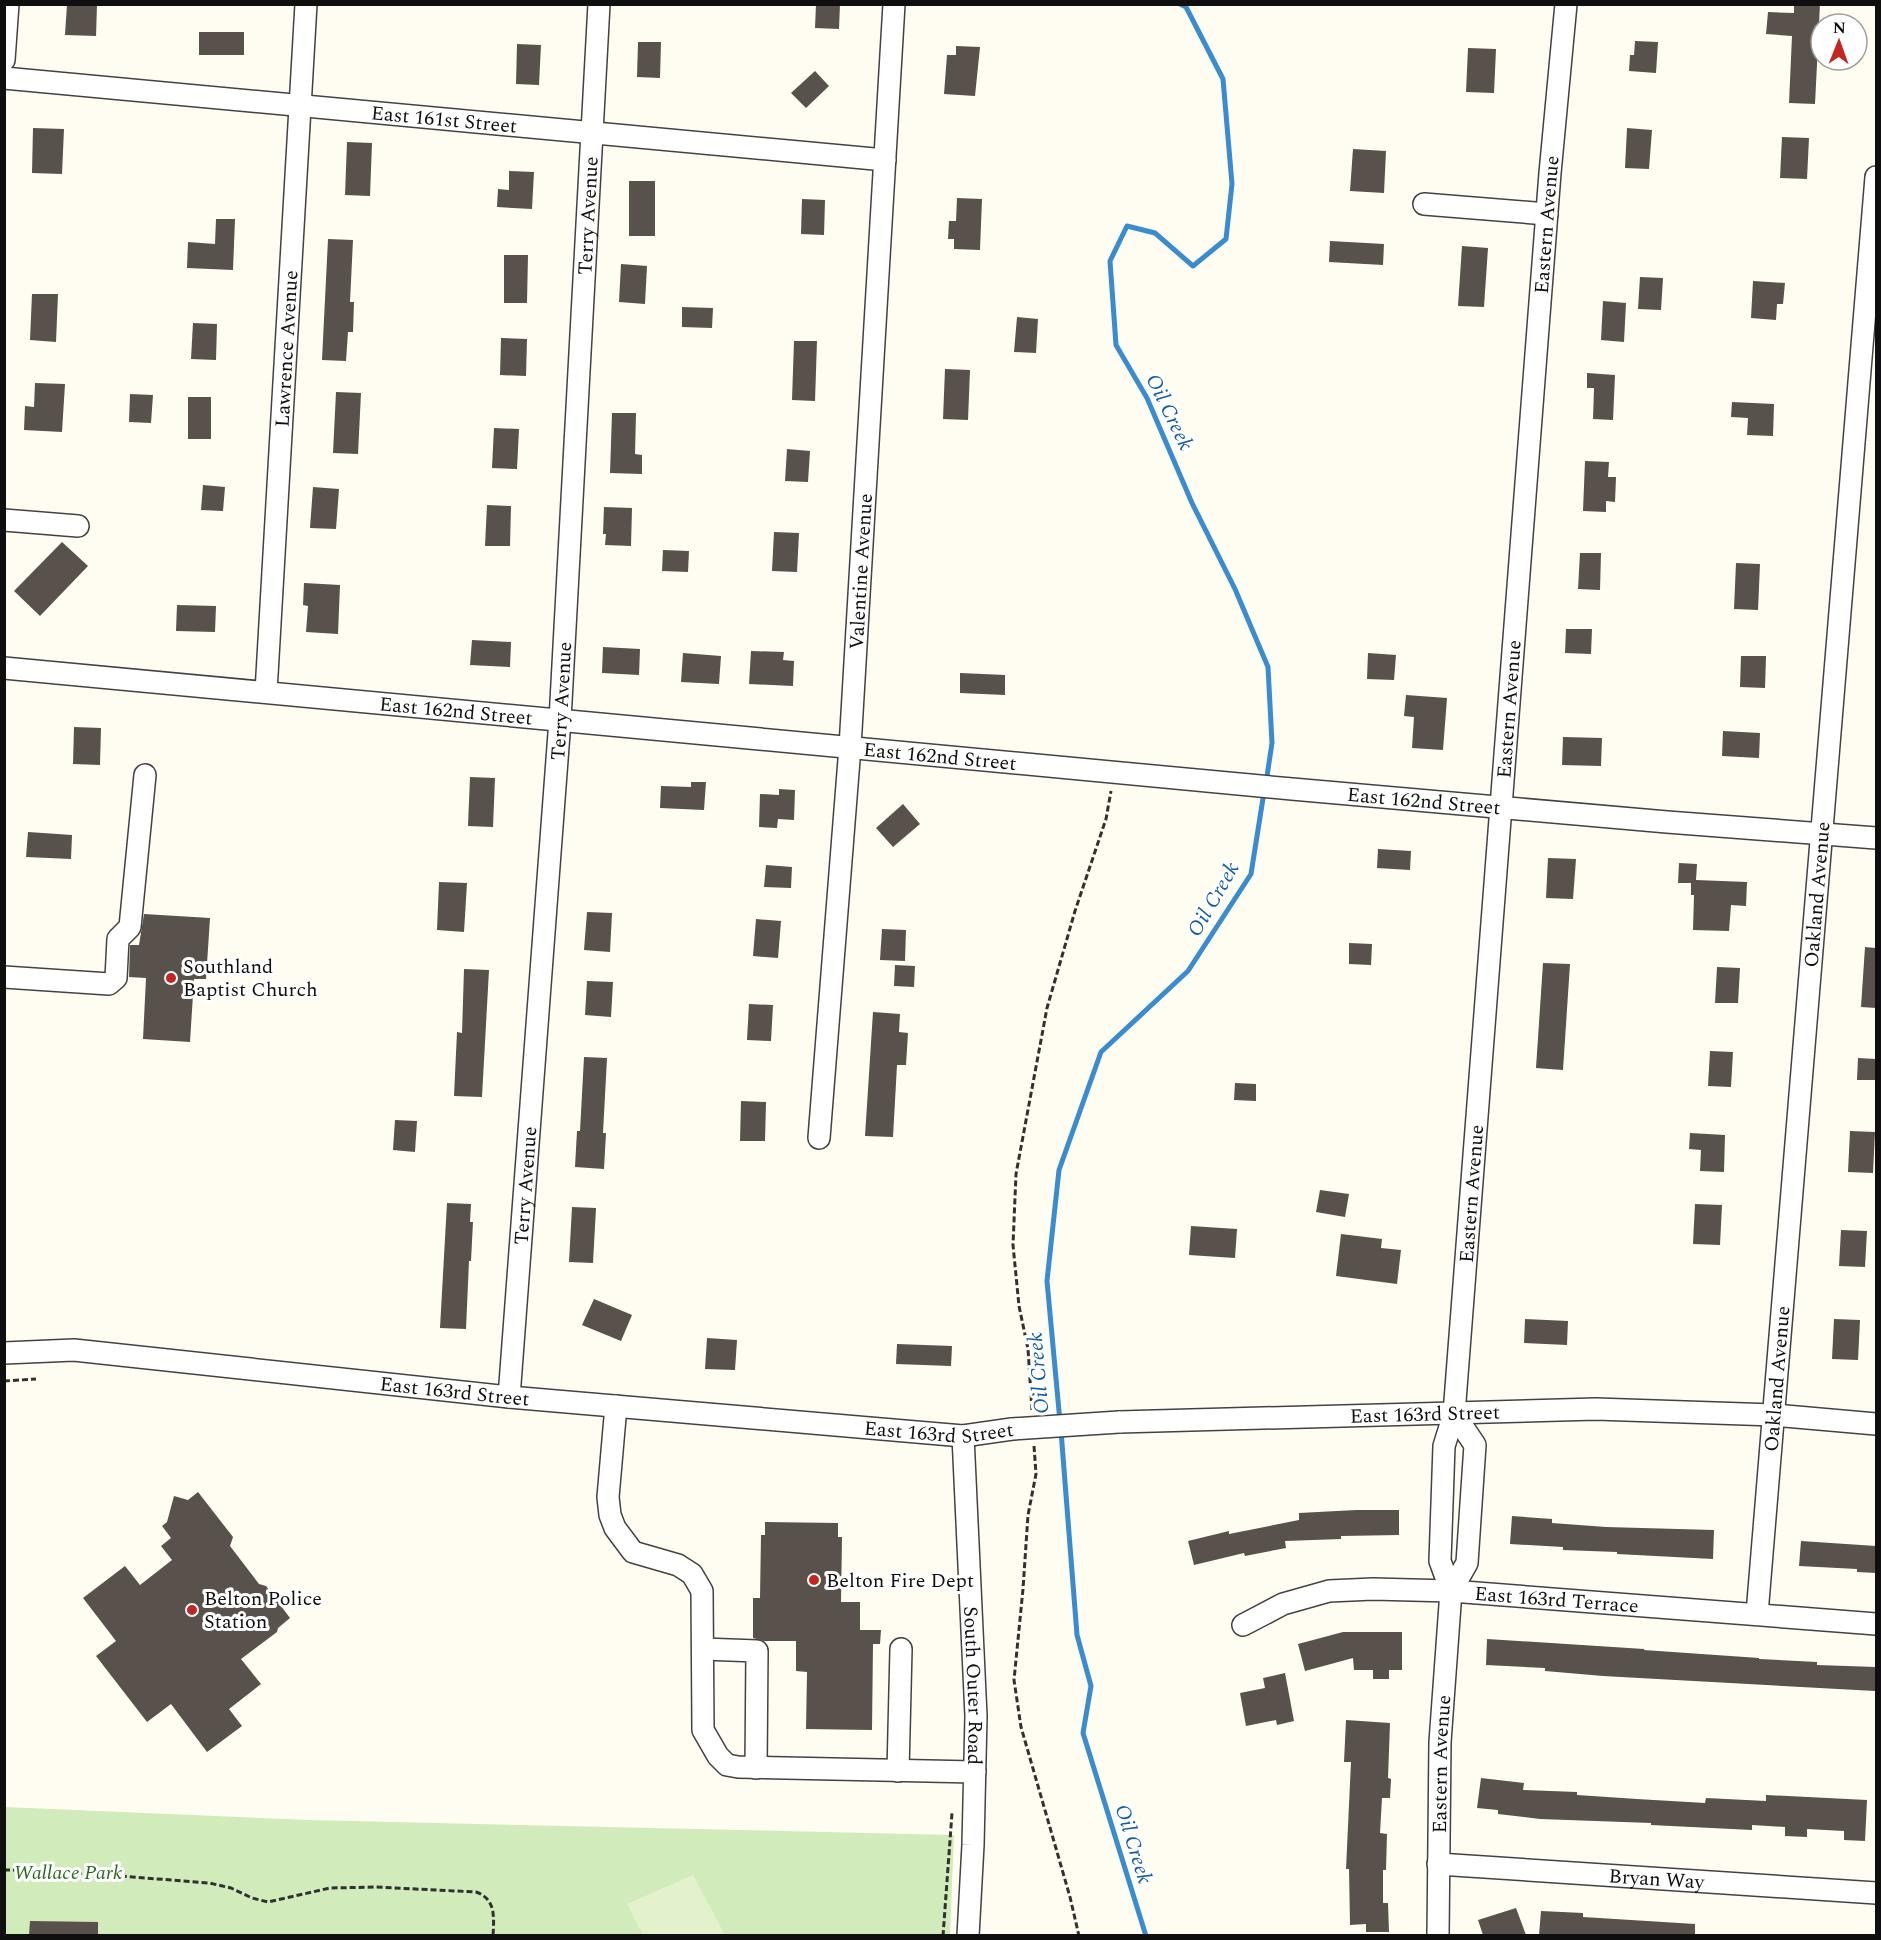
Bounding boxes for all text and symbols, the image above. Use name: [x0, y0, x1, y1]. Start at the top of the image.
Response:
north arrow: [1809, 12, 1869, 72]
text: N: [1833, 16, 1846, 40]
street label: East 161st Street: [370, 98, 518, 142]
street label: Eastern Avenue: [1527, 154, 1568, 295]
street label: Terry Avenue: [570, 156, 607, 276]
street label: Lawrence Avenue: [267, 269, 306, 428]
water label: Oil Creek: [1137, 369, 1202, 456]
street label: Valentine Avenue: [842, 493, 881, 651]
street label: Eastern Avenue: [1489, 639, 1530, 779]
street label: Terry Avenue: [543, 641, 580, 761]
street label: East 162nd Street: [378, 689, 534, 734]
street label: East 162nd Street: [862, 735, 1018, 779]
street label: East 162nd Street: [1346, 780, 1502, 823]
street label: Oakland Avenue: [1797, 820, 1839, 969]
water label: Oil Creek: [1180, 856, 1248, 943]
place label: Southland Baptist Church: [183, 952, 318, 1005]
marker: Southland Baptist Church: [164, 971, 178, 985]
street label: Eastern Avenue: [1452, 1123, 1492, 1264]
street label: Terry Avenue: [507, 1125, 545, 1246]
street label: Oakland Avenue: [1756, 1305, 1798, 1453]
water label: Oil Creek: [1019, 1331, 1059, 1415]
street label: East 163rd Street: [378, 1369, 531, 1415]
street label: East 163rd Street: [1350, 1398, 1500, 1432]
street label: East 163rd Street: [863, 1414, 1016, 1452]
place label: Belton Fire Dept: [826, 1566, 974, 1596]
marker: Belton Fire Dept: [807, 1573, 821, 1587]
street label: East 163rd Terrace: [1473, 1579, 1640, 1622]
place label: Belton Police Station: [204, 1584, 322, 1637]
marker: Belton Police Station: [185, 1603, 199, 1617]
street label: South Outer Road: [955, 1606, 990, 1766]
street label: Eastern Avenue: [1425, 1694, 1459, 1834]
water label: Oil Creek: [1106, 1800, 1160, 1888]
park label: Wallace Park: [14, 1858, 123, 1888]
street label: Bryan Way: [1608, 1861, 1707, 1898]

